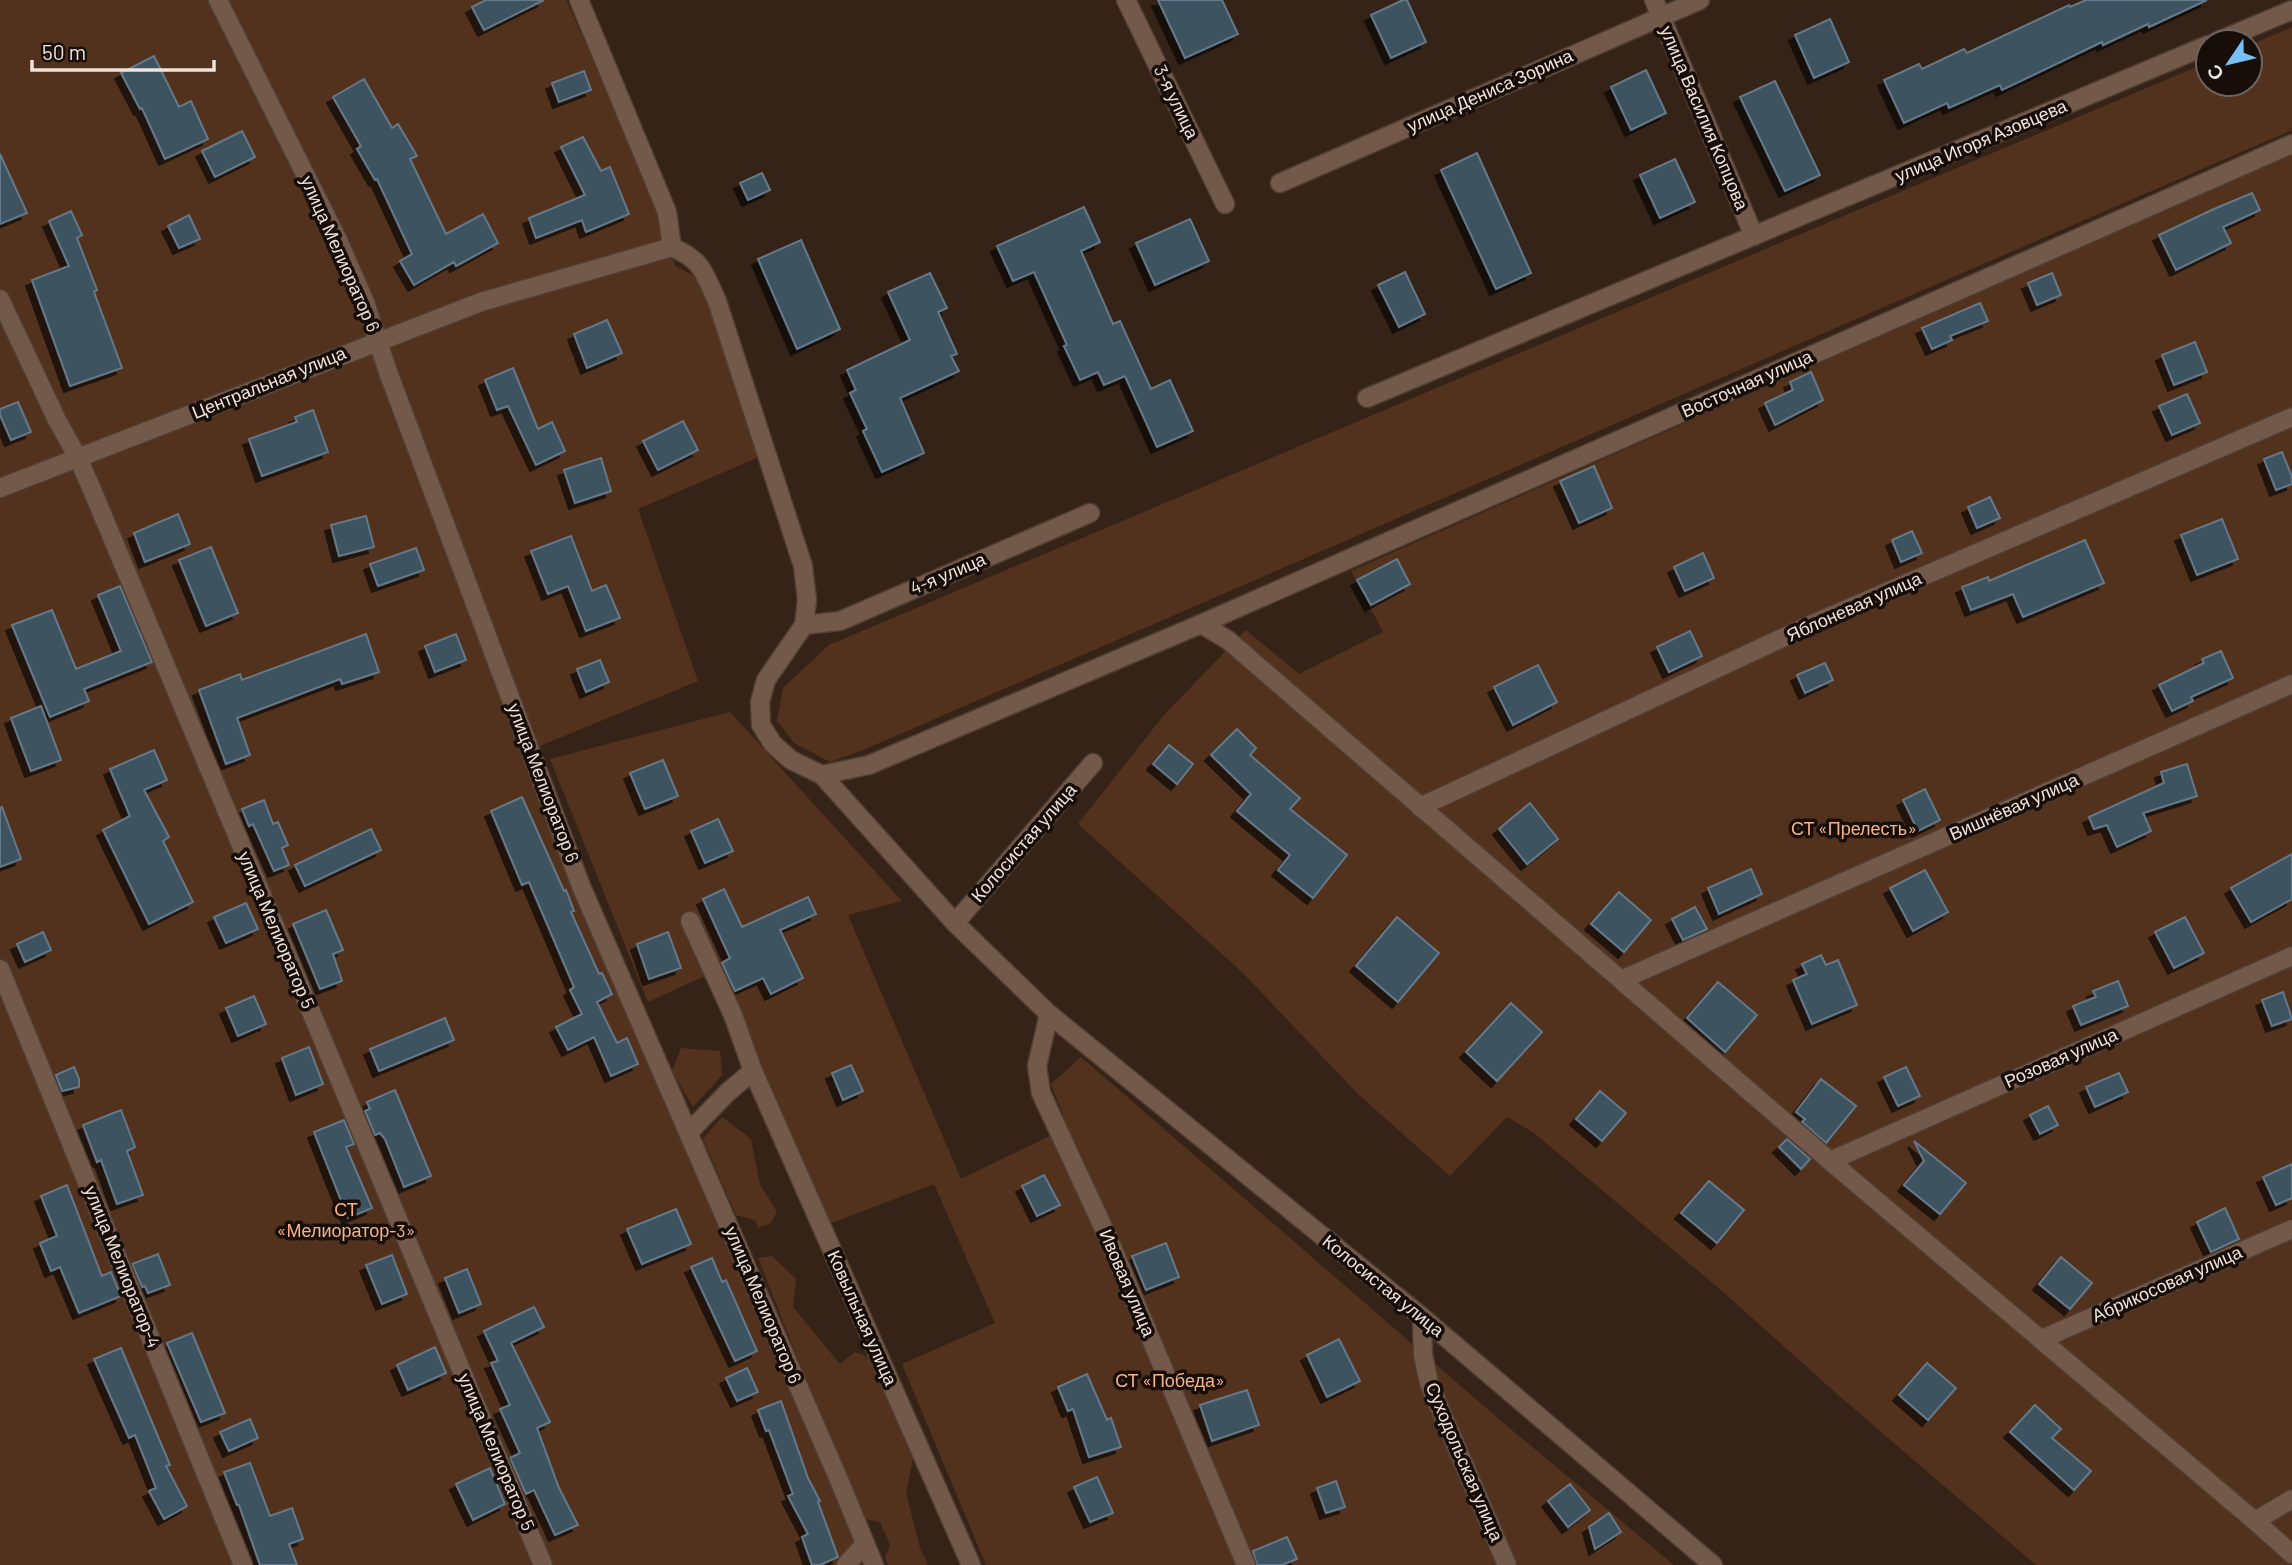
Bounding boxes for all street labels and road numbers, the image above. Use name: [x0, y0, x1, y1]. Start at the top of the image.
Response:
street label: улица Василия Копцова: [1656, 22, 1754, 214]
street label: улица Дениса Зорина: [1403, 43, 1577, 136]
street label: 3-я улица: [1150, 61, 1205, 143]
street label: улица Игоря Азовцева: [1891, 94, 2071, 186]
street label: улица Мелиоратор 6: [297, 172, 385, 335]
street label: Центральная улица: [188, 341, 350, 423]
street label: Восточная улица: [1678, 344, 1816, 422]
street label: 4-я улица: [907, 547, 990, 599]
street label: Яблоневая улица: [1783, 566, 1925, 646]
street label: улица Мелиоратор 6: [503, 700, 584, 865]
street label: Вишнёвая улица: [1946, 767, 2082, 844]
street label: Колосистая улица: [966, 778, 1081, 906]
street label: улица Мелиоратор 5: [234, 848, 320, 1012]
street label: Розовая улица: [2001, 1022, 2121, 1092]
street label: улица Мелиоратор-4: [80, 1182, 166, 1351]
street label: улица Мелиоратор 6: [721, 1223, 807, 1387]
street label: Ивовая улица: [1095, 1226, 1161, 1341]
street label: Колосистая улица: [1319, 1230, 1450, 1342]
street label: Абрикосовая улица: [2088, 1240, 2246, 1326]
street label: Ковыльная улица: [823, 1247, 903, 1389]
street label: улица Мелиоратор 5: [454, 1370, 540, 1534]
street label: Суходольская улица: [1421, 1379, 1509, 1545]

